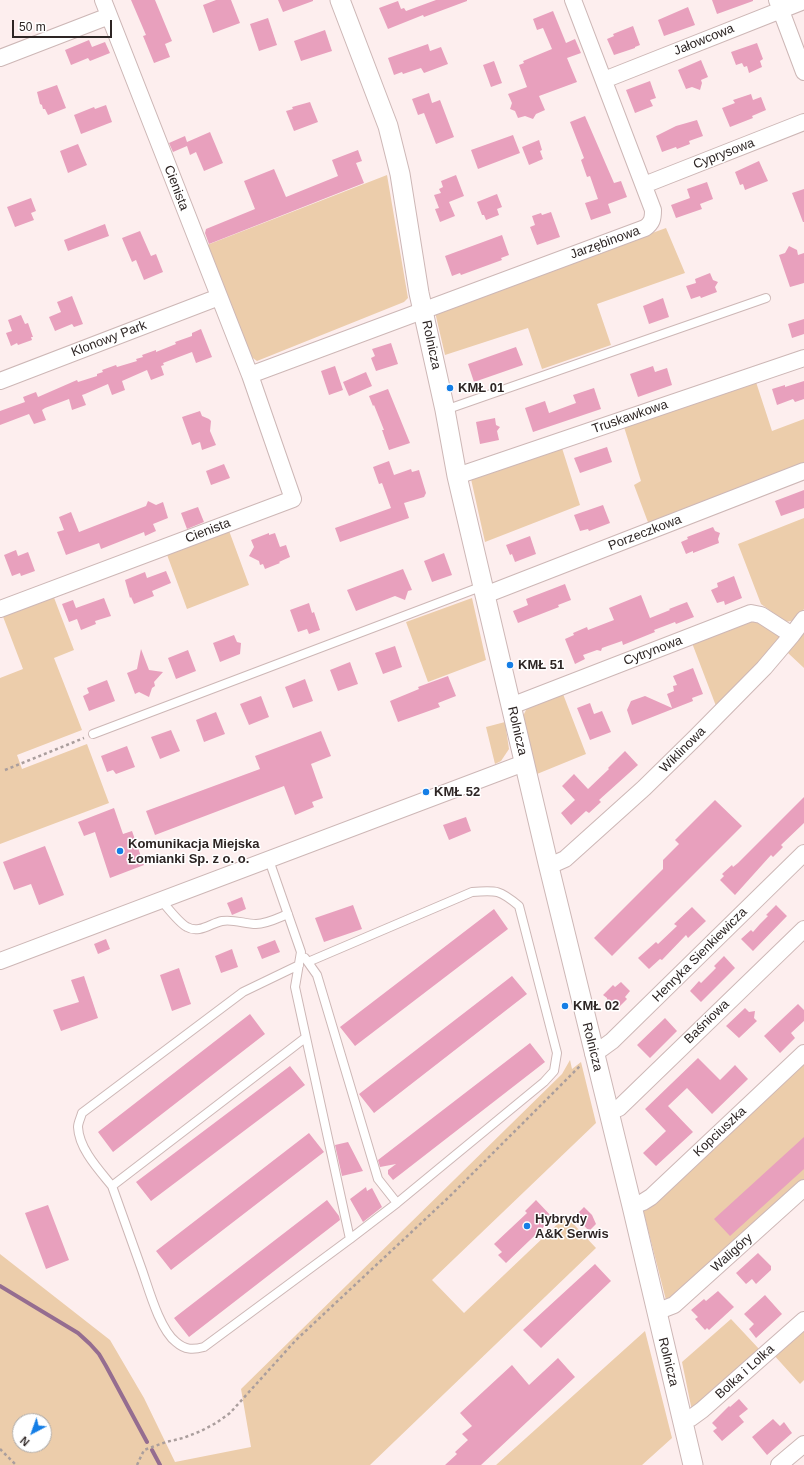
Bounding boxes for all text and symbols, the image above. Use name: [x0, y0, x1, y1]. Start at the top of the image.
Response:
scale bar: [14, 12, 114, 38]
text: 50 m: [19, 20, 46, 34]
street label: Jałowcowa: [672, 21, 736, 59]
street label: Cyprysowa: [691, 135, 757, 173]
street label: Cienista: [160, 163, 192, 213]
street label: Jarzębinowa: [568, 223, 642, 263]
street label: Klonowy Park: [69, 317, 149, 361]
street label: Rolnicza: [418, 319, 444, 371]
place label: KMŁ 01: [458, 380, 504, 396]
marker: KMŁ 01: [445, 383, 455, 393]
street label: Truskawkowa: [590, 397, 670, 437]
street label: Porzeczkowa: [606, 512, 684, 554]
street label: Cienista: [183, 515, 233, 547]
street label: Cytrynowa: [622, 633, 684, 669]
place label: KMŁ 51: [518, 657, 564, 673]
marker: KMŁ 51: [505, 660, 515, 670]
street label: Rolnicza: [504, 705, 530, 757]
street label: Wiklinowa: [657, 724, 709, 776]
place label: KMŁ 52: [434, 784, 480, 800]
marker: KMŁ 52: [421, 787, 431, 797]
place label: Komunikacja Miejska Łomianki Sp. z o. o.: [128, 836, 259, 867]
marker: Komunikacja Miejska Łomianki Sp. z o. o.: [115, 846, 125, 856]
street label: Henryka Sienkiewicza: [650, 905, 750, 1005]
street label: Baśniowa: [681, 997, 733, 1047]
place label: KMŁ 02: [573, 998, 619, 1014]
marker: KMŁ 02: [560, 1001, 570, 1011]
street label: Rolnicza: [578, 1021, 606, 1073]
street label: Kopciuszka: [690, 1104, 750, 1160]
place label: Hybrydy A&K Serwis: [535, 1211, 609, 1242]
marker: Hybrydy A&K Serwis: [522, 1221, 532, 1231]
street label: Waligóry: [708, 1230, 756, 1276]
street label: Rolnicza: [654, 1336, 682, 1388]
street label: Bolka i Lolka: [712, 1342, 778, 1402]
north arrow: [12, 1413, 52, 1453]
text: N: [18, 1434, 32, 1448]

